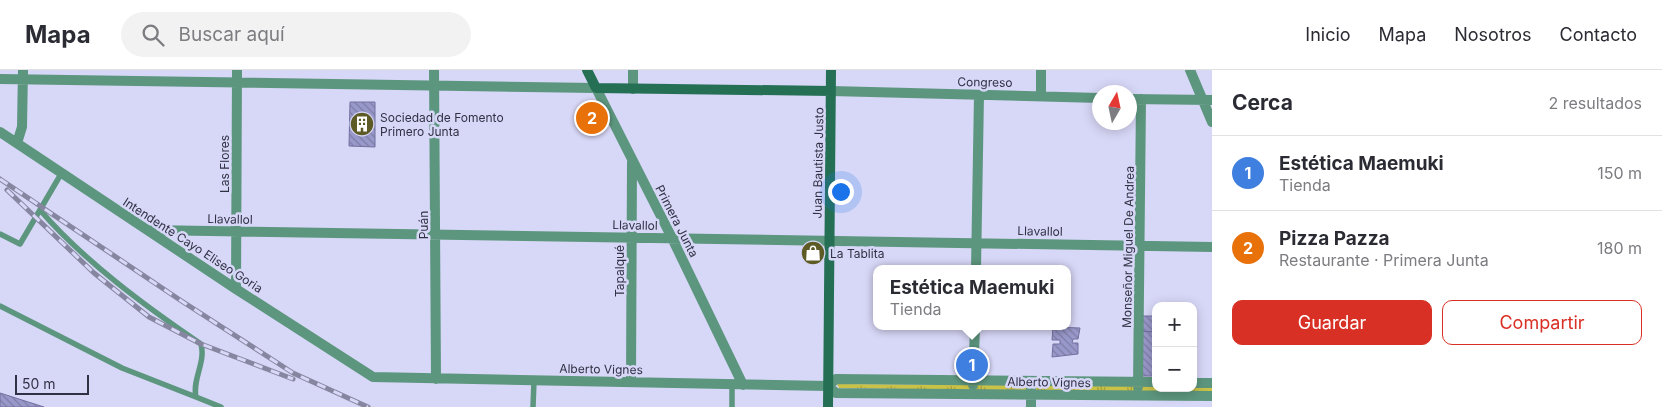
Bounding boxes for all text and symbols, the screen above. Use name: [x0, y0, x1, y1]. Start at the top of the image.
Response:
search box: [121, 12, 471, 57]
text: Mapa: [25, 20, 91, 49]
icon: search: [139, 21, 167, 49]
text: Buscar aquí: [179, 23, 285, 46]
text: Inicio: [1305, 24, 1351, 45]
text: Mapa: [1379, 24, 1426, 45]
text: Nosotros: [1454, 24, 1532, 45]
text: Contacto: [1560, 24, 1637, 45]
street label: Congreso: [957, 74, 1013, 90]
north arrow: [1092, 85, 1137, 130]
text: Cerca: [1232, 90, 1293, 115]
text: 2 resultados: [1549, 93, 1642, 113]
pin: 2: [576, 99, 608, 137]
street label: Juan Bautista Justo: [810, 107, 826, 219]
place label: Sociedad de Fomento Primero Junta: [380, 110, 504, 139]
building icon: Sociedad de Fomento Primero Junta: [349, 111, 375, 137]
street label: Las Flores: [217, 135, 232, 193]
text: Estética Maemuki: [1279, 152, 1444, 175]
text: 1: [1245, 163, 1251, 183]
text: 150 m: [1597, 163, 1642, 183]
street label: Monseñor Miguel De Andrea: [1119, 166, 1137, 328]
text: Tienda: [1279, 175, 1331, 195]
your location: [828, 179, 854, 205]
street label: Primera Junta: [652, 182, 702, 260]
street label: Intendente Cayo Eliseo Goria: [120, 194, 266, 296]
street label: Llavallol: [207, 211, 253, 227]
street label: Puán: [416, 211, 431, 239]
street label: Llavallol: [612, 217, 658, 233]
street label: Llavallol: [1017, 223, 1063, 239]
text: Pizza Pazza: [1279, 227, 1390, 250]
text: 2: [1243, 238, 1253, 258]
text: 180 m: [1597, 238, 1642, 258]
shop icon: La Tablita: [800, 240, 826, 266]
street label: Tapalqué: [612, 245, 627, 297]
place label: La Tablita: [830, 246, 884, 261]
text: Restaurante · Primera Junta: [1279, 250, 1489, 270]
popup: [873, 265, 1071, 330]
text: Estética Maemuki: [890, 276, 1054, 299]
text: Tienda: [890, 299, 941, 319]
button: Guardar: [1232, 300, 1432, 345]
button: Compartir: [1442, 300, 1642, 345]
map controls: [1152, 302, 1197, 392]
button: +: [1152, 302, 1197, 347]
pin: 1: [956, 346, 988, 384]
button: −: [1152, 347, 1197, 392]
street label: Alberto Vignes: [559, 361, 643, 377]
scale bar: [15, 372, 89, 395]
street label: Alberto Vignes: [1007, 374, 1091, 390]
text: 50 m: [22, 375, 56, 392]

